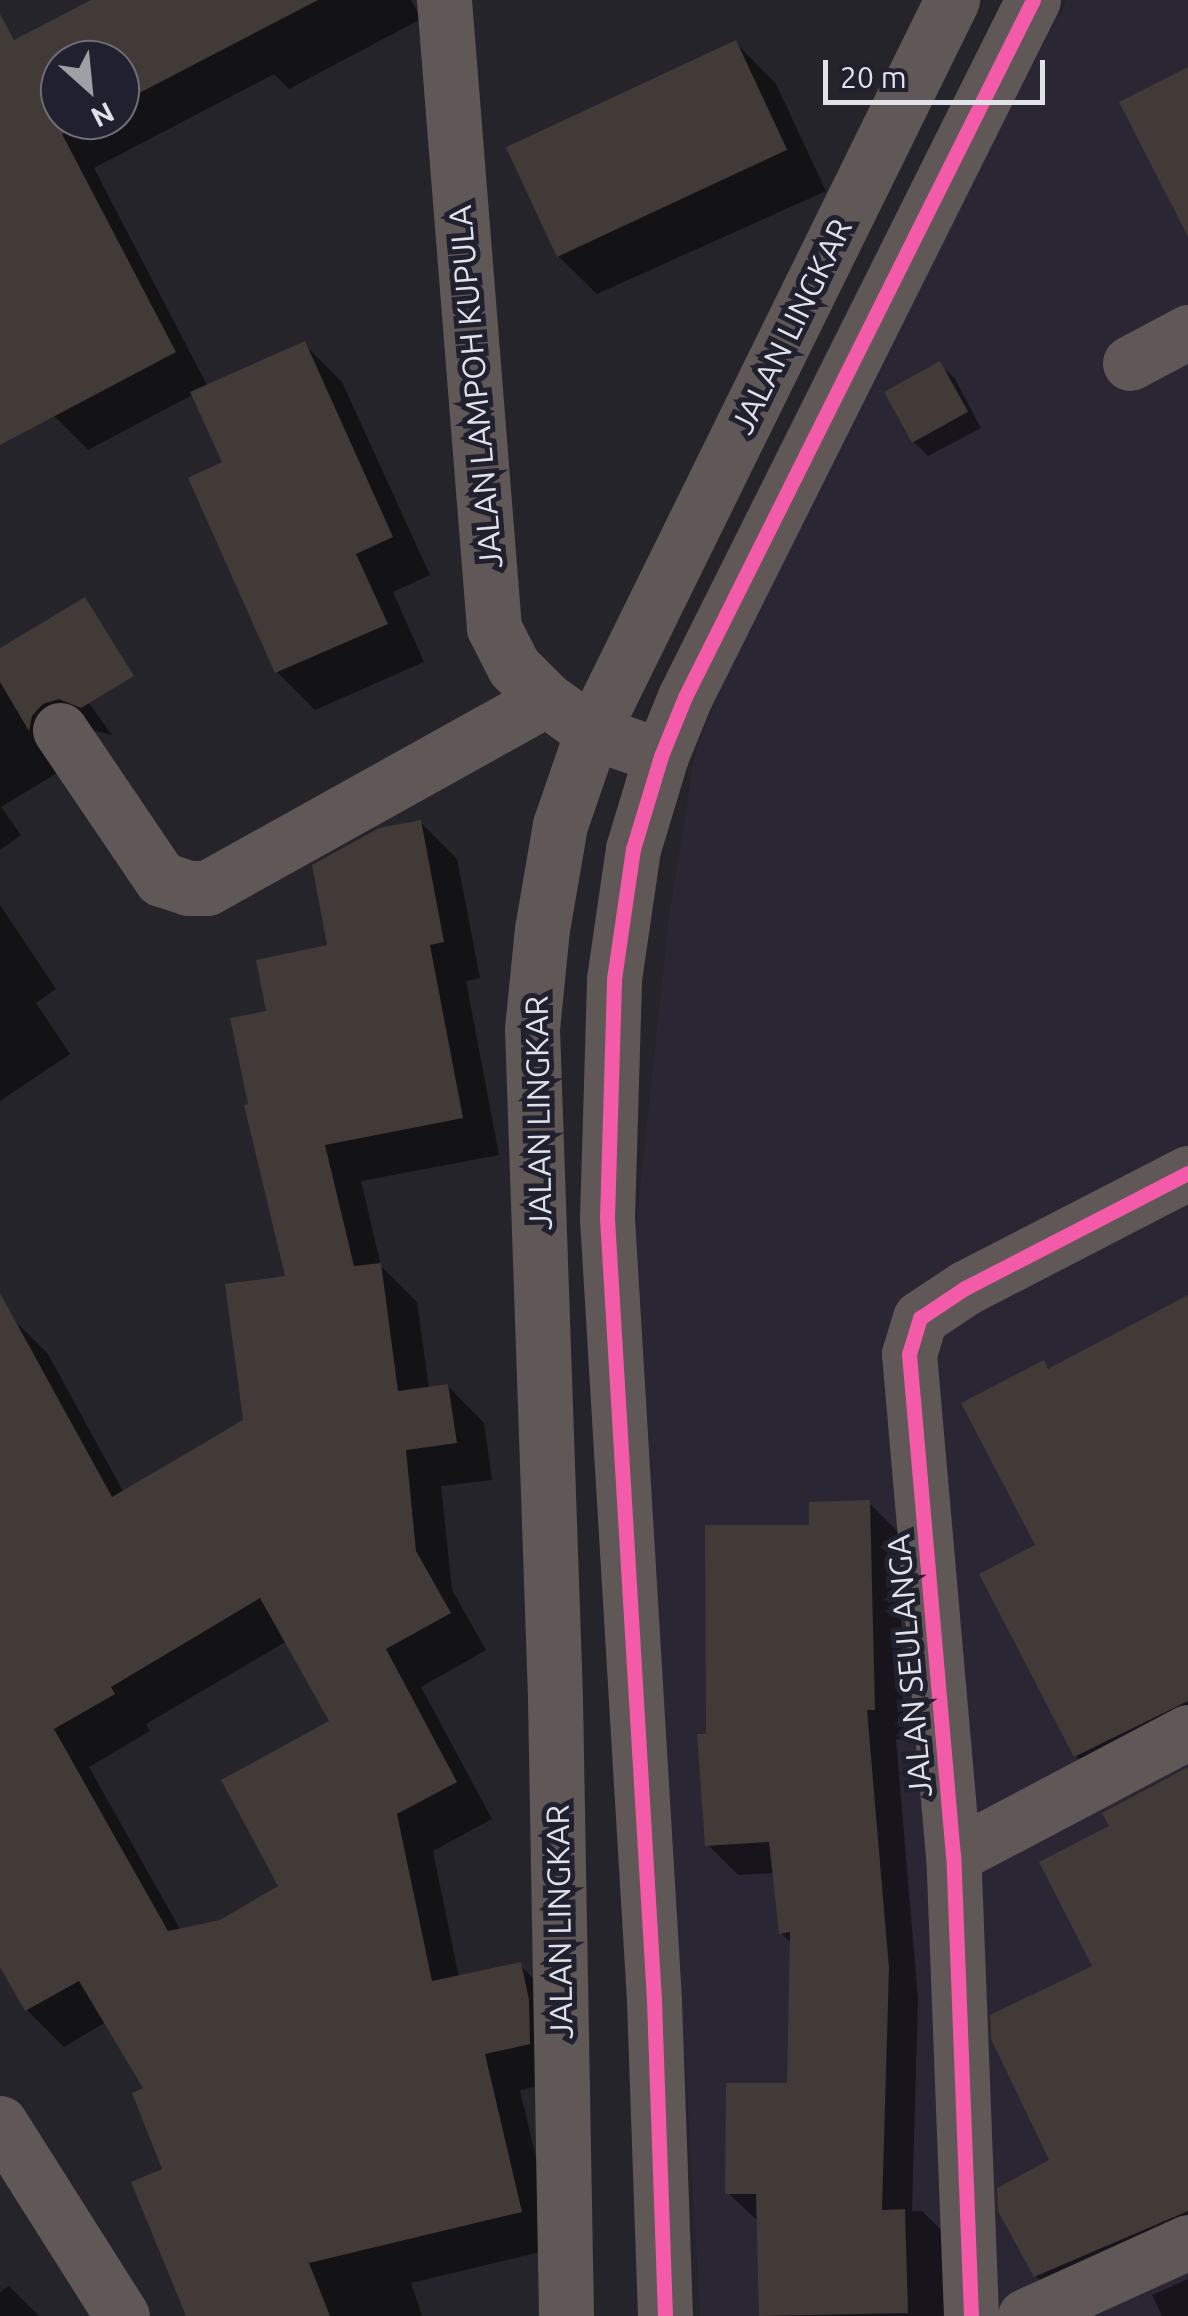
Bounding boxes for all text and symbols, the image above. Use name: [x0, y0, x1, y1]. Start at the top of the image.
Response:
north arrow: [40, 40, 140, 140]
scale bar: [828, 40, 1050, 102]
text: 20 m: [840, 60, 907, 94]
text: N: [87, 97, 119, 134]
street label: JALAN LAMPOH KUPULA: [440, 204, 510, 570]
street label: JALAN LINGKAR: [722, 212, 860, 440]
street label: JALAN LINGKAR: [517, 995, 559, 1231]
street label: JALAN SEULANGA: [878, 1533, 940, 1799]
street label: JALAN LINGKAR: [538, 1804, 580, 2040]

